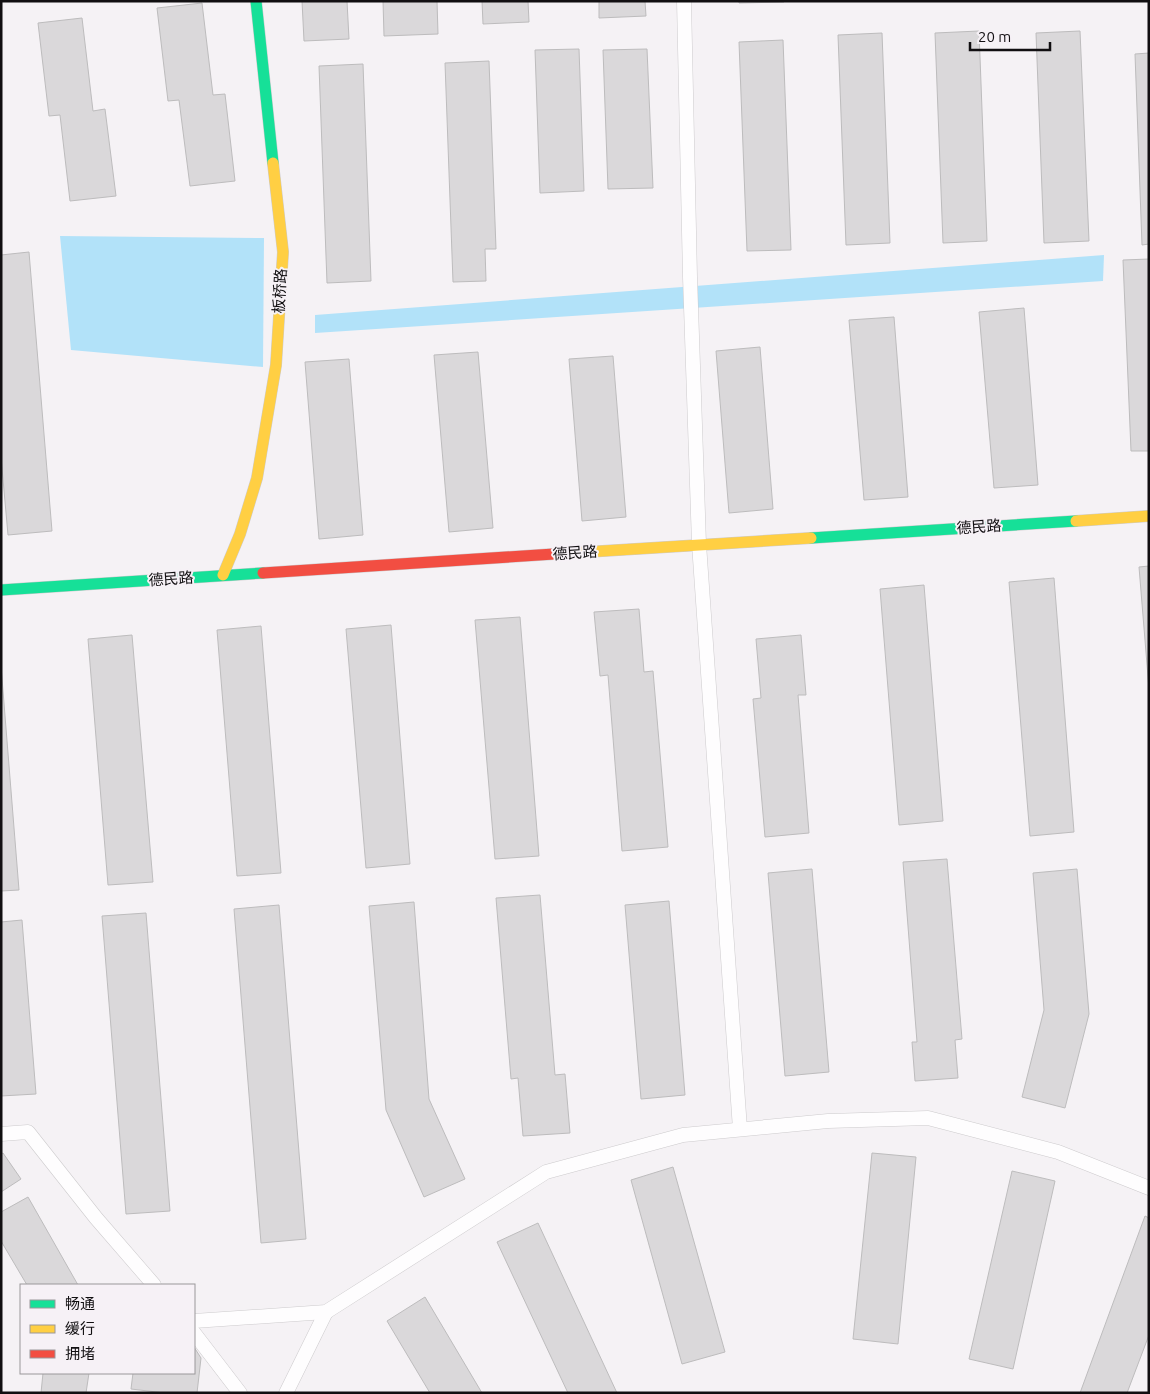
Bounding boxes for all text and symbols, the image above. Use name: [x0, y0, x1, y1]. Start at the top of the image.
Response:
scale bar: [970, 20, 1050, 52]
text: 20 m: [978, 28, 1011, 45]
street label: 板桥路: [270, 268, 289, 314]
street label: 德民路: [956, 516, 1002, 537]
street label: 德民路: [552, 542, 598, 563]
street label: 德民路: [148, 568, 194, 589]
legend: [20, 1284, 195, 1374]
text: 畅通: [65, 1295, 95, 1312]
text: 缓行: [65, 1320, 95, 1337]
text: 拥堵: [65, 1345, 95, 1362]

